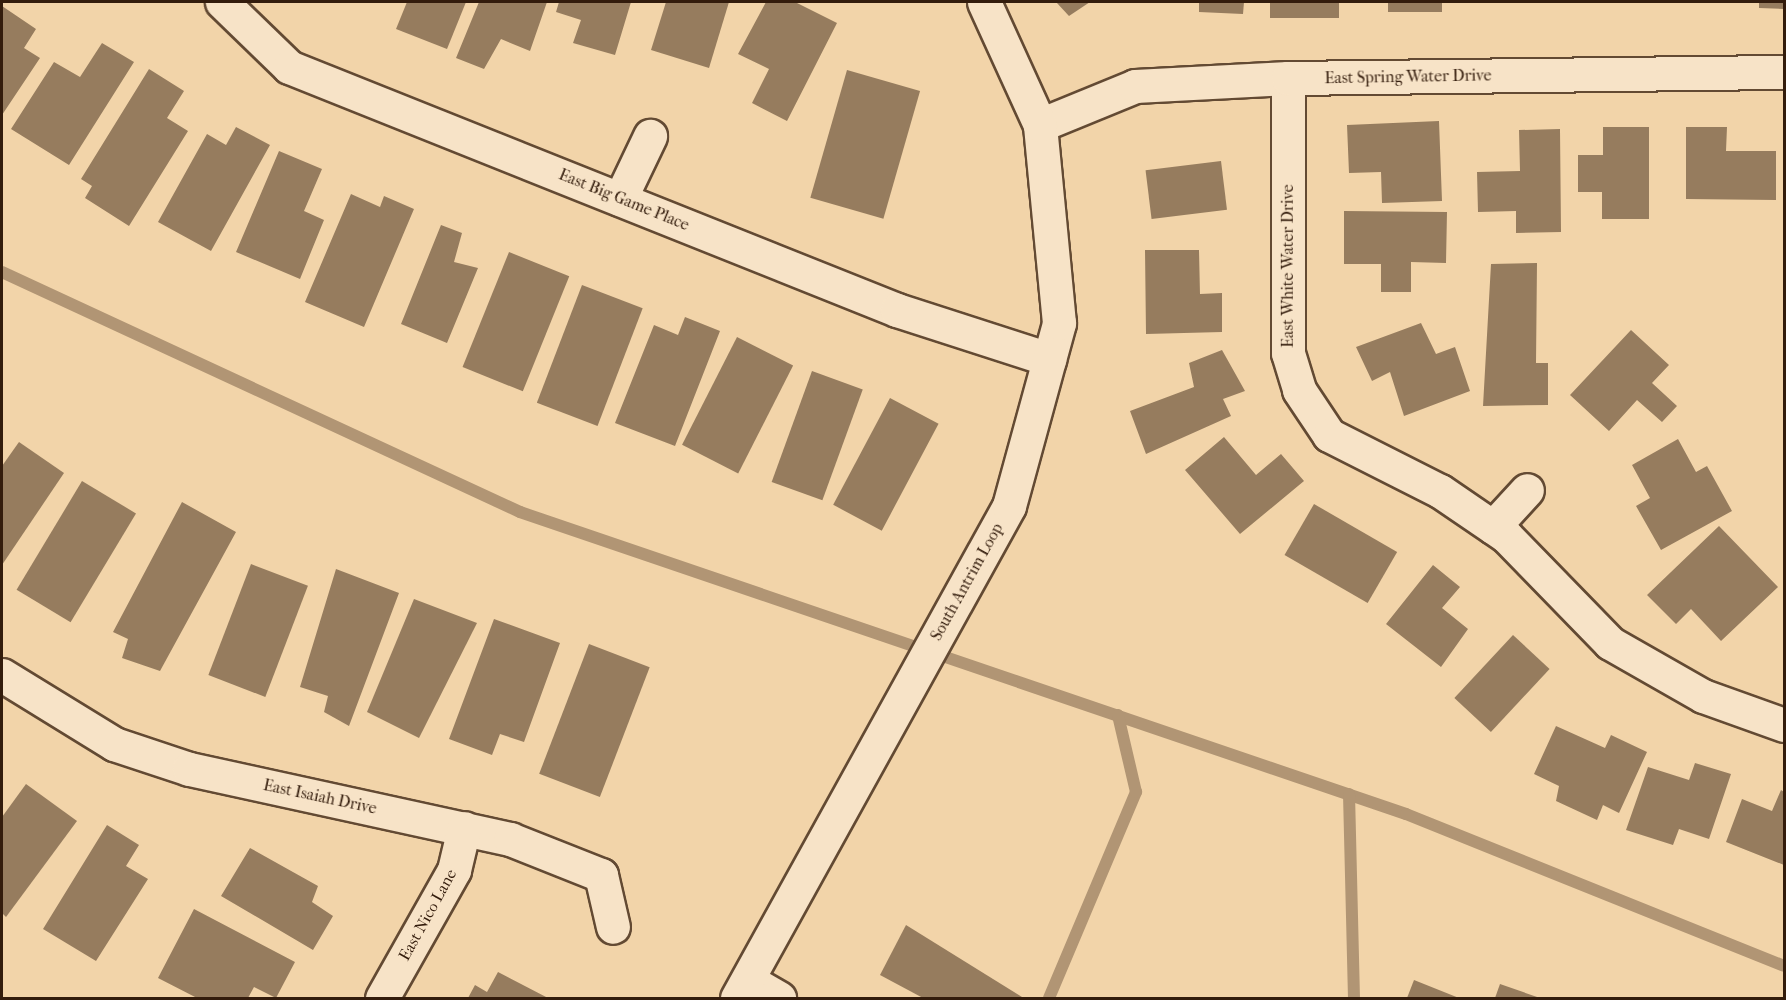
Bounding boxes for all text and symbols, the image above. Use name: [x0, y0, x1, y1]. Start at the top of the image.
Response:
street label: East Spring Water Drive: [1324, 66, 1492, 88]
street label: East Big Game Place: [556, 165, 692, 235]
street label: East White Water Drive: [1278, 184, 1298, 348]
street label: South Antrim Loop: [927, 520, 1007, 644]
street label: East Isaiah Drive: [262, 776, 378, 818]
street label: East Nico Lane: [395, 866, 461, 964]

